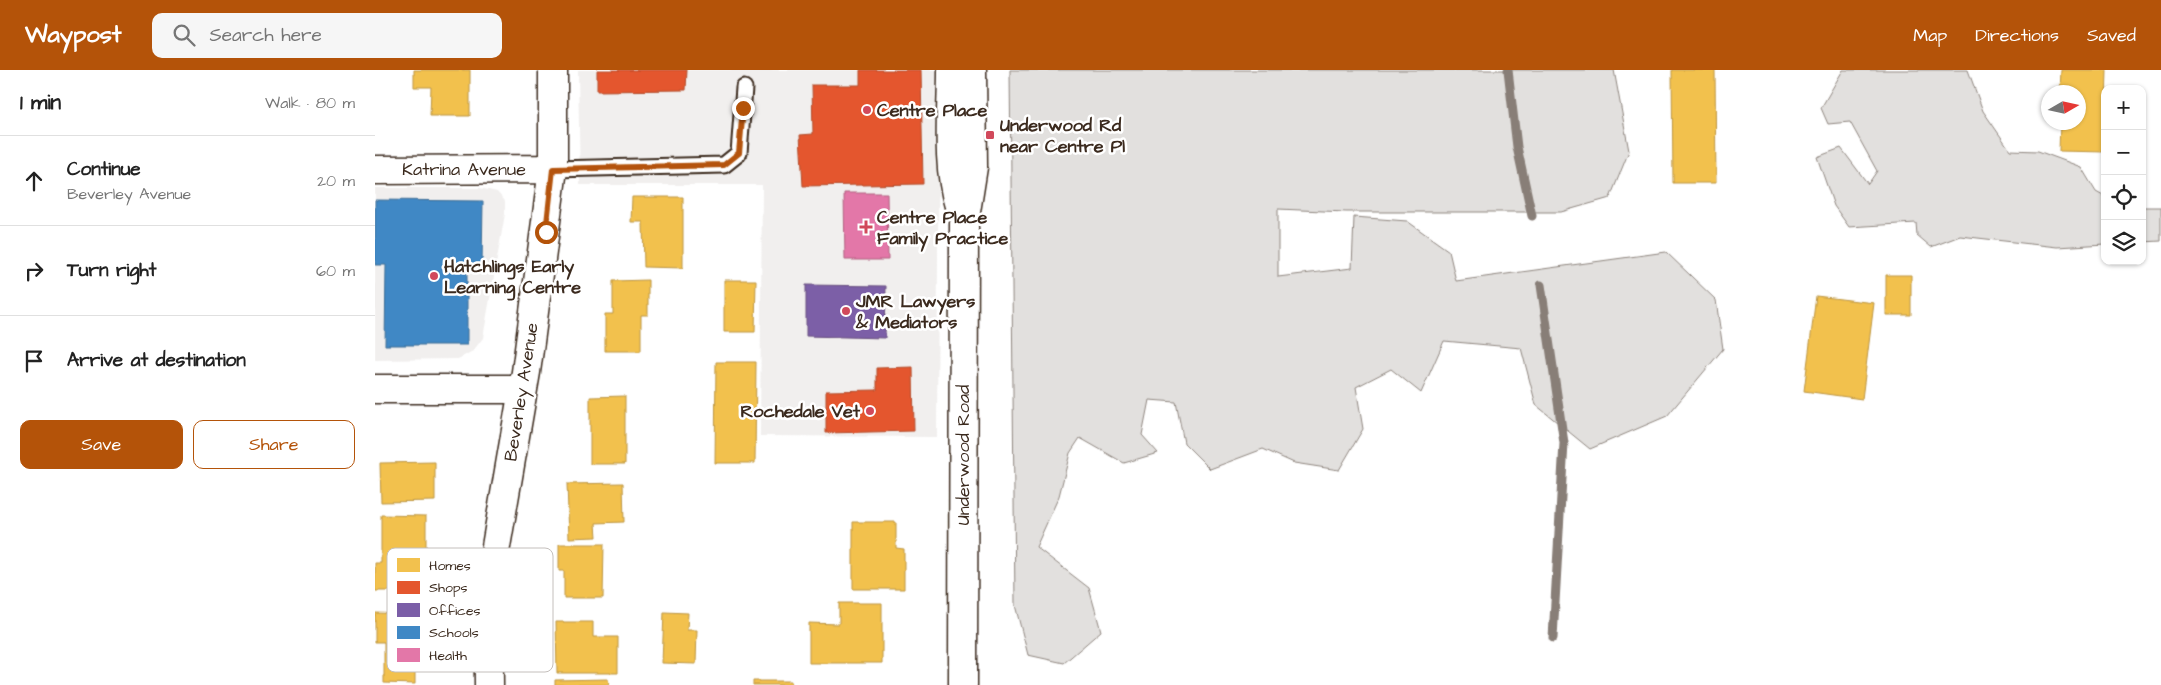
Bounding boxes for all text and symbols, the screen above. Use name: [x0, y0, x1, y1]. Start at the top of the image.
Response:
search box: [152, 13, 502, 58]
text: Waypost: [25, 18, 122, 52]
icon: search: [170, 21, 198, 49]
text: Search here: [210, 22, 322, 49]
text: Map: [1913, 23, 1947, 48]
text: Directions: [1975, 23, 2059, 48]
text: Saved: [2087, 23, 2136, 48]
north arrow: [2041, 85, 2086, 130]
map controls: [2101, 85, 2146, 265]
button: +: [2101, 85, 2146, 130]
text: 1 min: [20, 88, 61, 117]
text: Walk · 80 m: [265, 92, 355, 114]
route end: [732, 97, 755, 120]
place label: Centre Place: [877, 98, 987, 123]
marker: Centre Place: [861, 104, 873, 116]
place label: Underwood Rd near Centre Pl: [1000, 113, 1125, 159]
marker: Underwood Rd near Centre Pl: [984, 129, 996, 141]
button: −: [2101, 130, 2146, 175]
text: Continue: [67, 156, 141, 183]
street label: Katrina Avenue: [402, 157, 526, 182]
icon: ahead: [20, 167, 48, 195]
text: 20 m: [317, 170, 355, 192]
button: locate: [2101, 175, 2146, 220]
text: Beverley Avenue: [67, 183, 191, 205]
place label: Centre Place Family Practice: [877, 205, 1009, 252]
marker: Centre Place Family Practice: [859, 220, 873, 234]
button: layers: [2101, 220, 2146, 265]
route start: [535, 221, 558, 244]
place label: Hatchlings Early Learning Centre: [444, 254, 581, 301]
icon: right: [20, 257, 48, 285]
text: Turn right: [67, 257, 156, 284]
text: 60 m: [316, 260, 355, 282]
marker: Hatchlings Early Learning Centre: [428, 270, 440, 282]
place label: JMR Lawyers & Mediators: [855, 289, 975, 335]
marker: JMR Lawyers & Mediators: [840, 305, 852, 317]
street label: Beverley Avenue: [498, 321, 546, 463]
icon: arrive: [20, 347, 48, 375]
text: Arrive at destination: [67, 347, 246, 374]
street label: Underwood Road: [951, 385, 976, 525]
place label: Rochedale Vet: [741, 399, 861, 424]
marker: Rochedale Vet: [864, 405, 876, 417]
button: Save: [20, 420, 183, 469]
button: Share: [193, 420, 355, 469]
legend: [387, 548, 553, 672]
text: Homes: [429, 556, 471, 576]
text: Shops: [429, 578, 468, 598]
text: Offices: [429, 601, 481, 621]
text: Schools: [429, 623, 479, 643]
text: Health: [429, 646, 467, 666]

